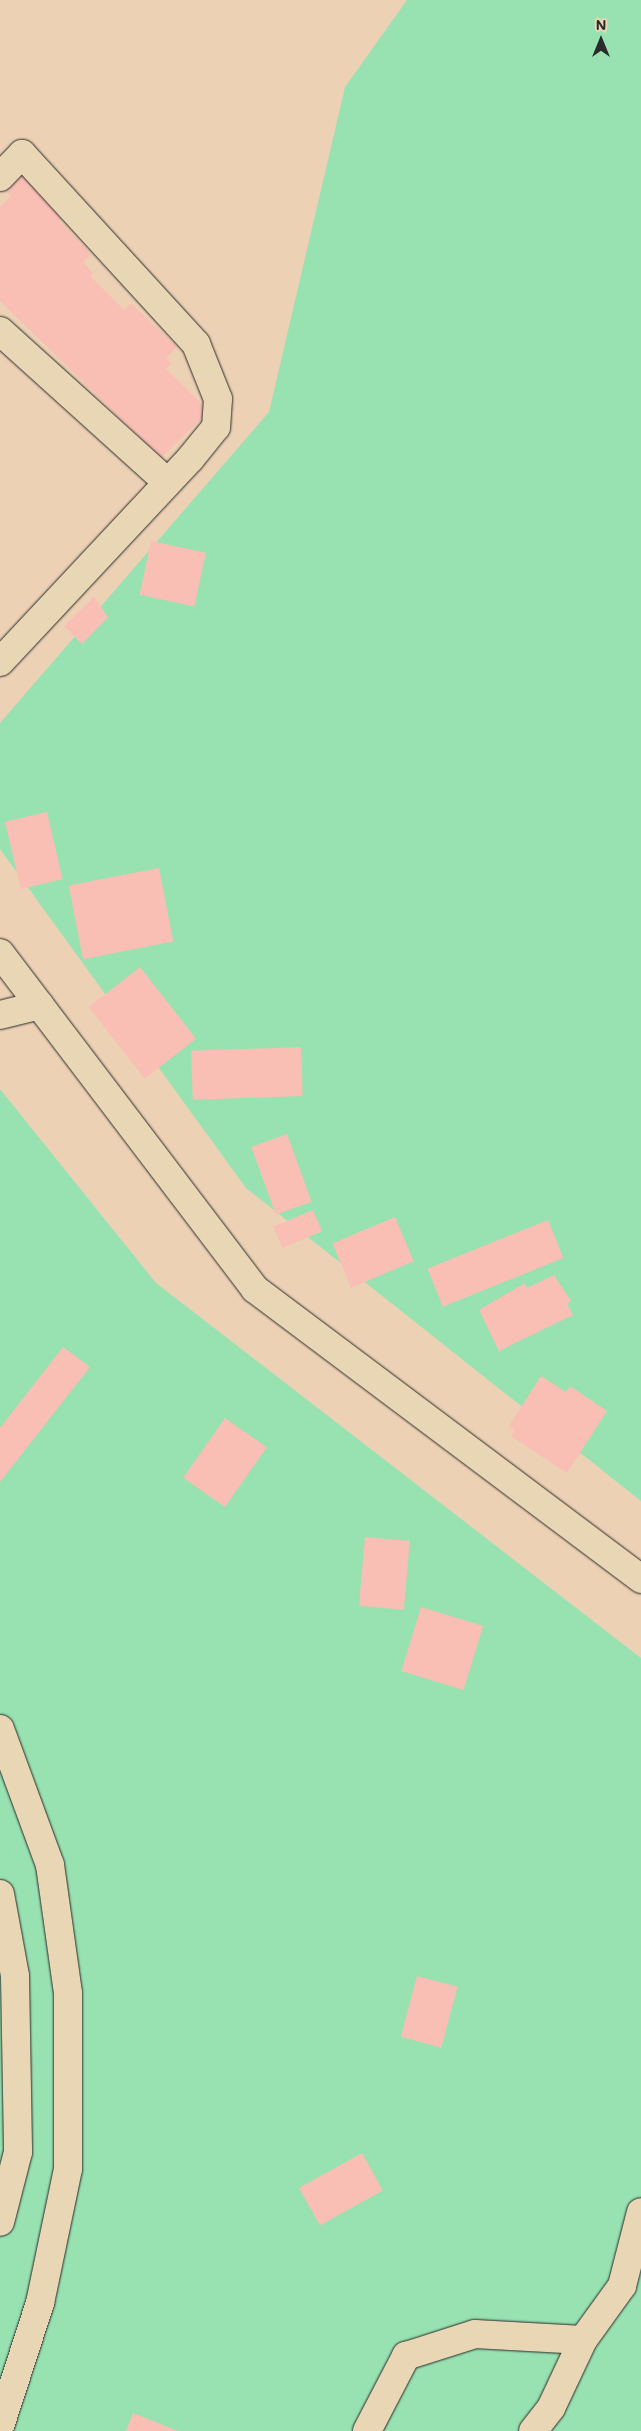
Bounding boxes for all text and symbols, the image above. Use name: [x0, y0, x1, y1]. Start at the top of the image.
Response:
north arrow: [576, 15, 626, 65]
text: N: [596, 15, 606, 34]

